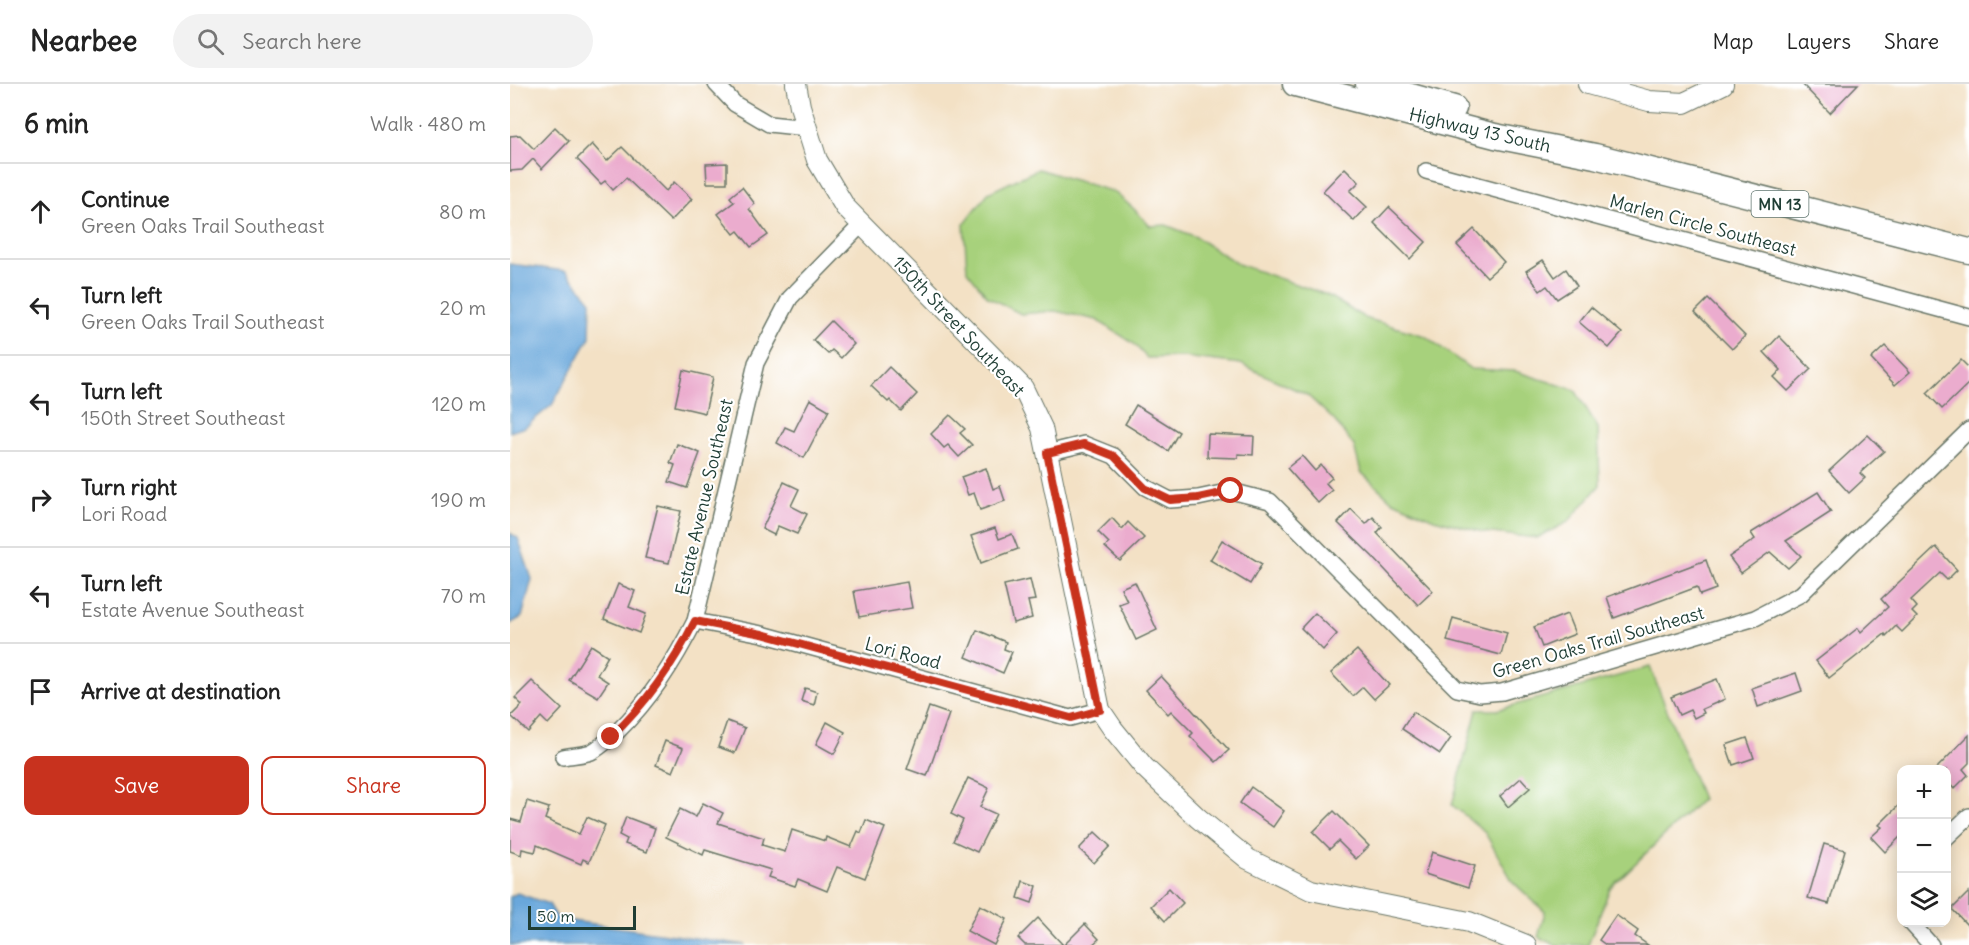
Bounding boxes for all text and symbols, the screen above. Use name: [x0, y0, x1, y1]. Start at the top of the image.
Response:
search box: [173, 14, 593, 68]
text: Nearbee: [30, 23, 137, 59]
icon: search: [194, 25, 227, 58]
text: Search here: [242, 27, 362, 55]
text: Map: [1713, 28, 1753, 55]
text: Layers: [1786, 28, 1851, 55]
text: Share: [1884, 28, 1939, 55]
street label: Highway 13 South: [1407, 103, 1553, 157]
text: 6 min: [24, 107, 89, 140]
text: Walk · 480 m: [370, 111, 486, 136]
text: Continue: [81, 185, 170, 213]
street label: Marlen Circle Southeast: [1607, 189, 1799, 261]
road number: MN 13: [1752, 191, 1808, 217]
icon: ahead: [24, 195, 57, 228]
text: 80 m: [439, 199, 486, 224]
text: Green Oaks Trail Southeast: [81, 213, 324, 238]
street label: 150th Street Southeast: [888, 251, 1030, 401]
text: Turn left: [81, 281, 162, 309]
icon: left: [24, 291, 57, 324]
text: 20 m: [440, 295, 486, 320]
text: Green Oaks Trail Southeast: [81, 309, 324, 334]
text: Turn left: [81, 377, 162, 405]
icon: left: [24, 387, 57, 420]
text: 120 m: [432, 391, 486, 416]
street label: Estate Avenue Southeast: [670, 397, 738, 597]
text: 150th Street Southeast: [81, 405, 285, 430]
text: Turn right: [81, 473, 177, 501]
route start: [1217, 477, 1243, 503]
icon: right: [24, 483, 57, 516]
text: 190 m: [431, 487, 486, 512]
text: Lori Road: [81, 501, 167, 526]
text: Turn left: [81, 569, 162, 597]
icon: left: [24, 579, 57, 612]
text: 70 m: [441, 583, 486, 608]
text: Estate Avenue Southeast: [81, 597, 304, 622]
street label: Green Oaks Trail Southeast: [1490, 601, 1706, 683]
street label: Lori Road: [863, 632, 944, 674]
icon: arrive: [24, 675, 57, 708]
text: Arrive at destination: [81, 677, 281, 705]
route end: [597, 723, 623, 749]
button: Save: [24, 756, 249, 815]
button: Share: [261, 756, 486, 815]
map controls: [1897, 765, 1951, 927]
button: +: [1897, 765, 1951, 819]
button: −: [1897, 819, 1951, 873]
button: layers: [1897, 873, 1951, 927]
scale bar: [528, 903, 636, 930]
text: 50 m: [537, 906, 575, 926]

